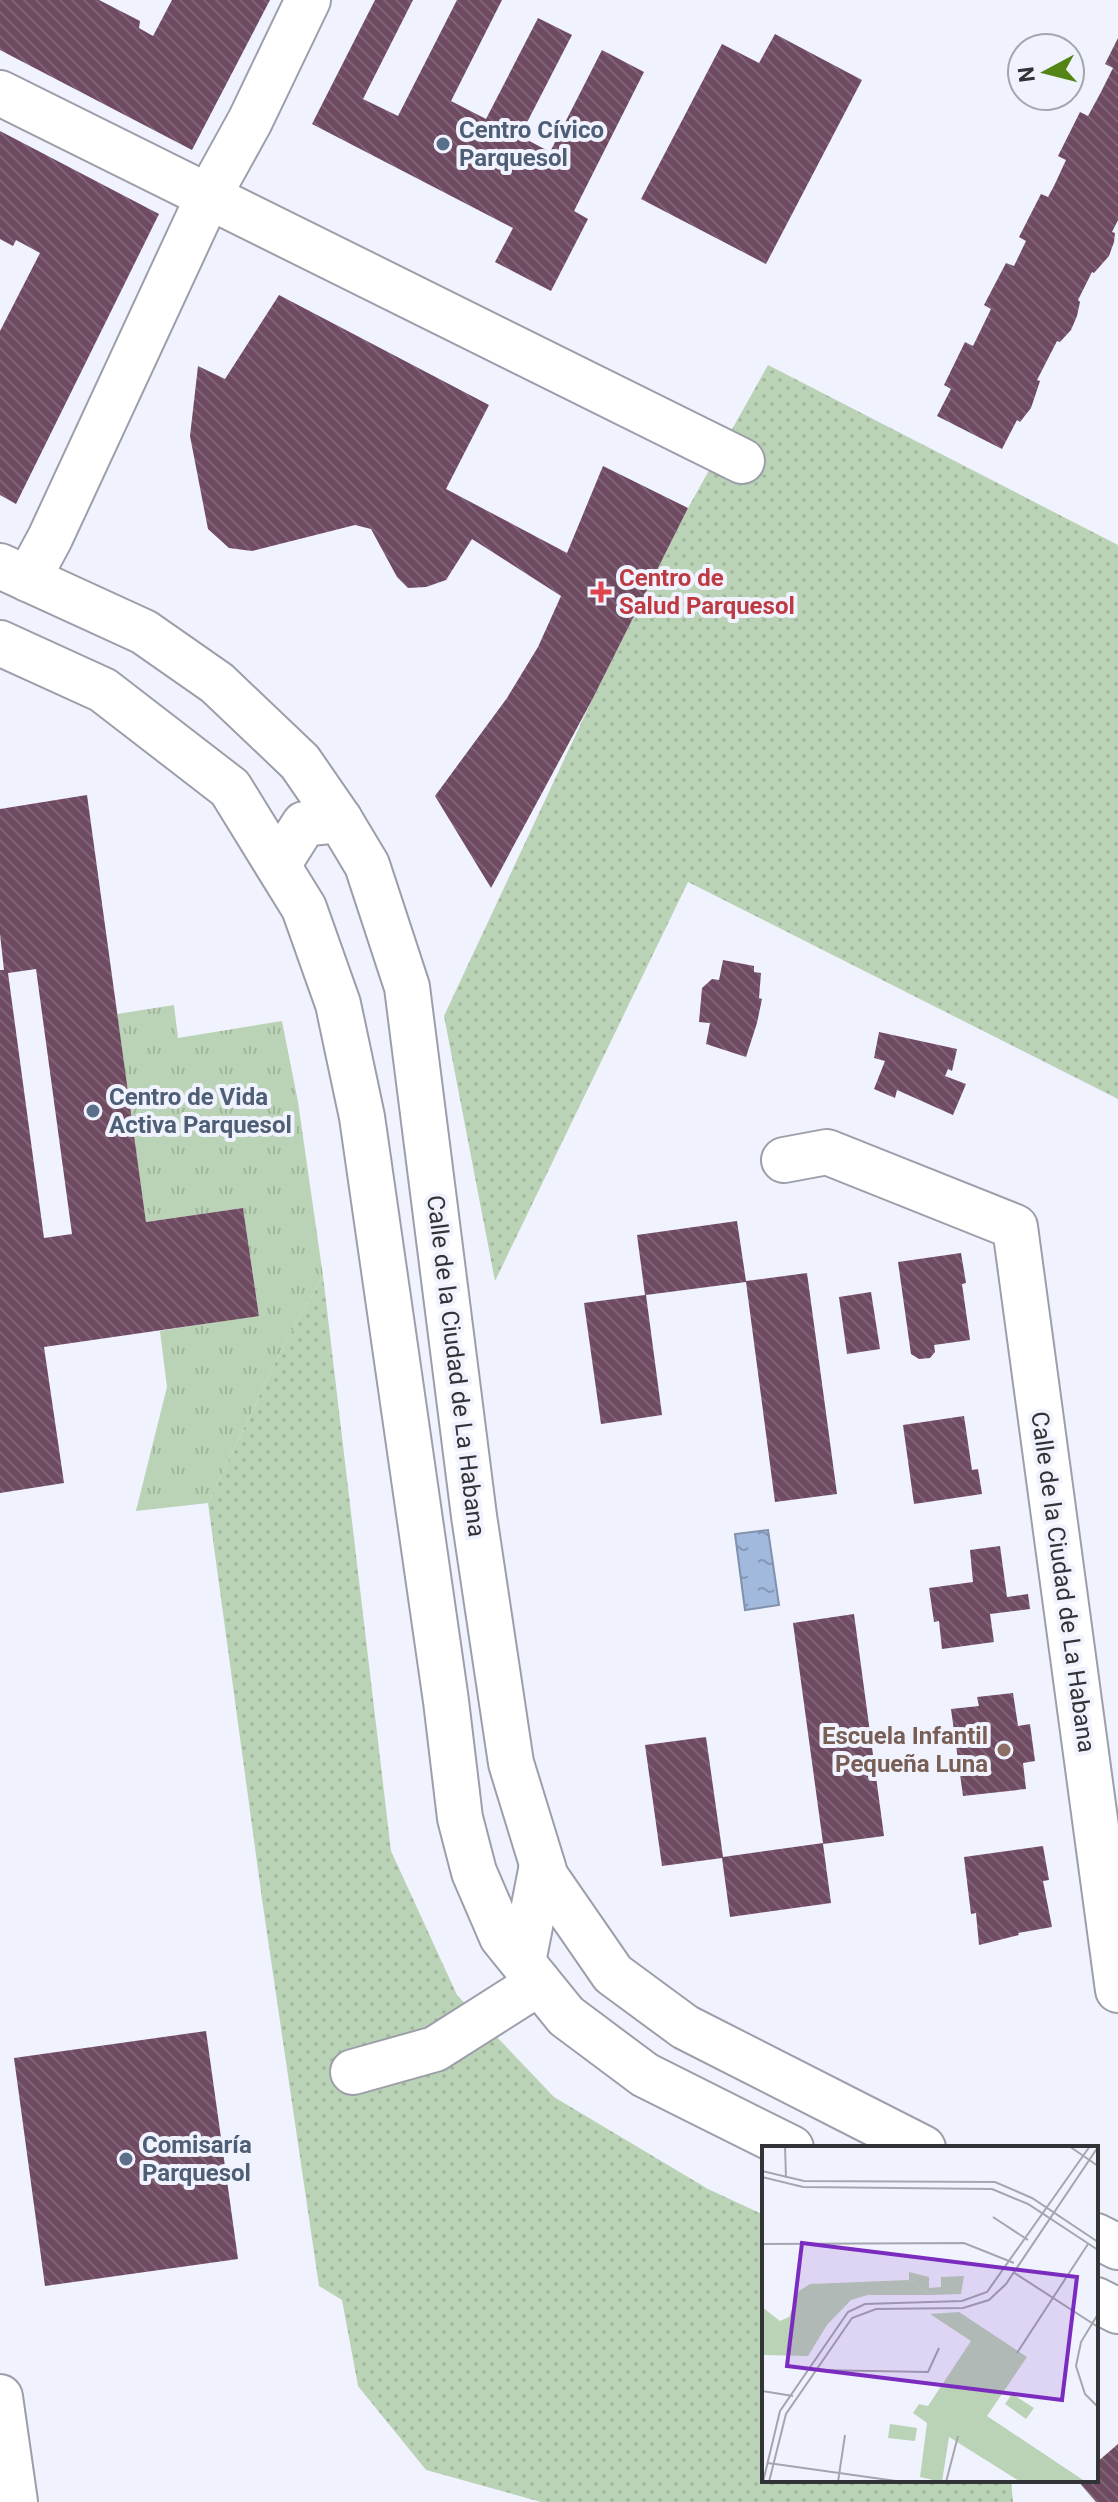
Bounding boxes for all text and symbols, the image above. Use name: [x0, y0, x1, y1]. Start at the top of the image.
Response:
north arrow: [1006, 32, 1086, 112]
text: N: [1013, 65, 1040, 84]
place label: Centro Cívico Parquesol: [459, 116, 604, 172]
marker: Centro Cívico Parquesol: [434, 135, 452, 153]
place label: Centro de Salud Parquesol: [619, 564, 795, 620]
marker: Centro de Salud Parquesol: [590, 581, 612, 603]
place label: Centro de Vida Activa Parquesol: [109, 1083, 292, 1139]
marker: Centro de Vida Activa Parquesol: [84, 1102, 102, 1120]
street label: Calle de la Ciudad de La Habana: [421, 1194, 491, 1538]
street label: Calle de la Ciudad de La Habana: [1025, 1410, 1101, 1754]
place label: Escuela Infantil Pequeña Luna: [822, 1722, 988, 1778]
marker: Escuela Infantil Pequeña Luna: [995, 1741, 1013, 1759]
place label: Comisaría Parquesol: [142, 2131, 252, 2187]
inset map: [762, 2146, 1098, 2482]
marker: Comisaría Parquesol: [117, 2150, 135, 2168]

